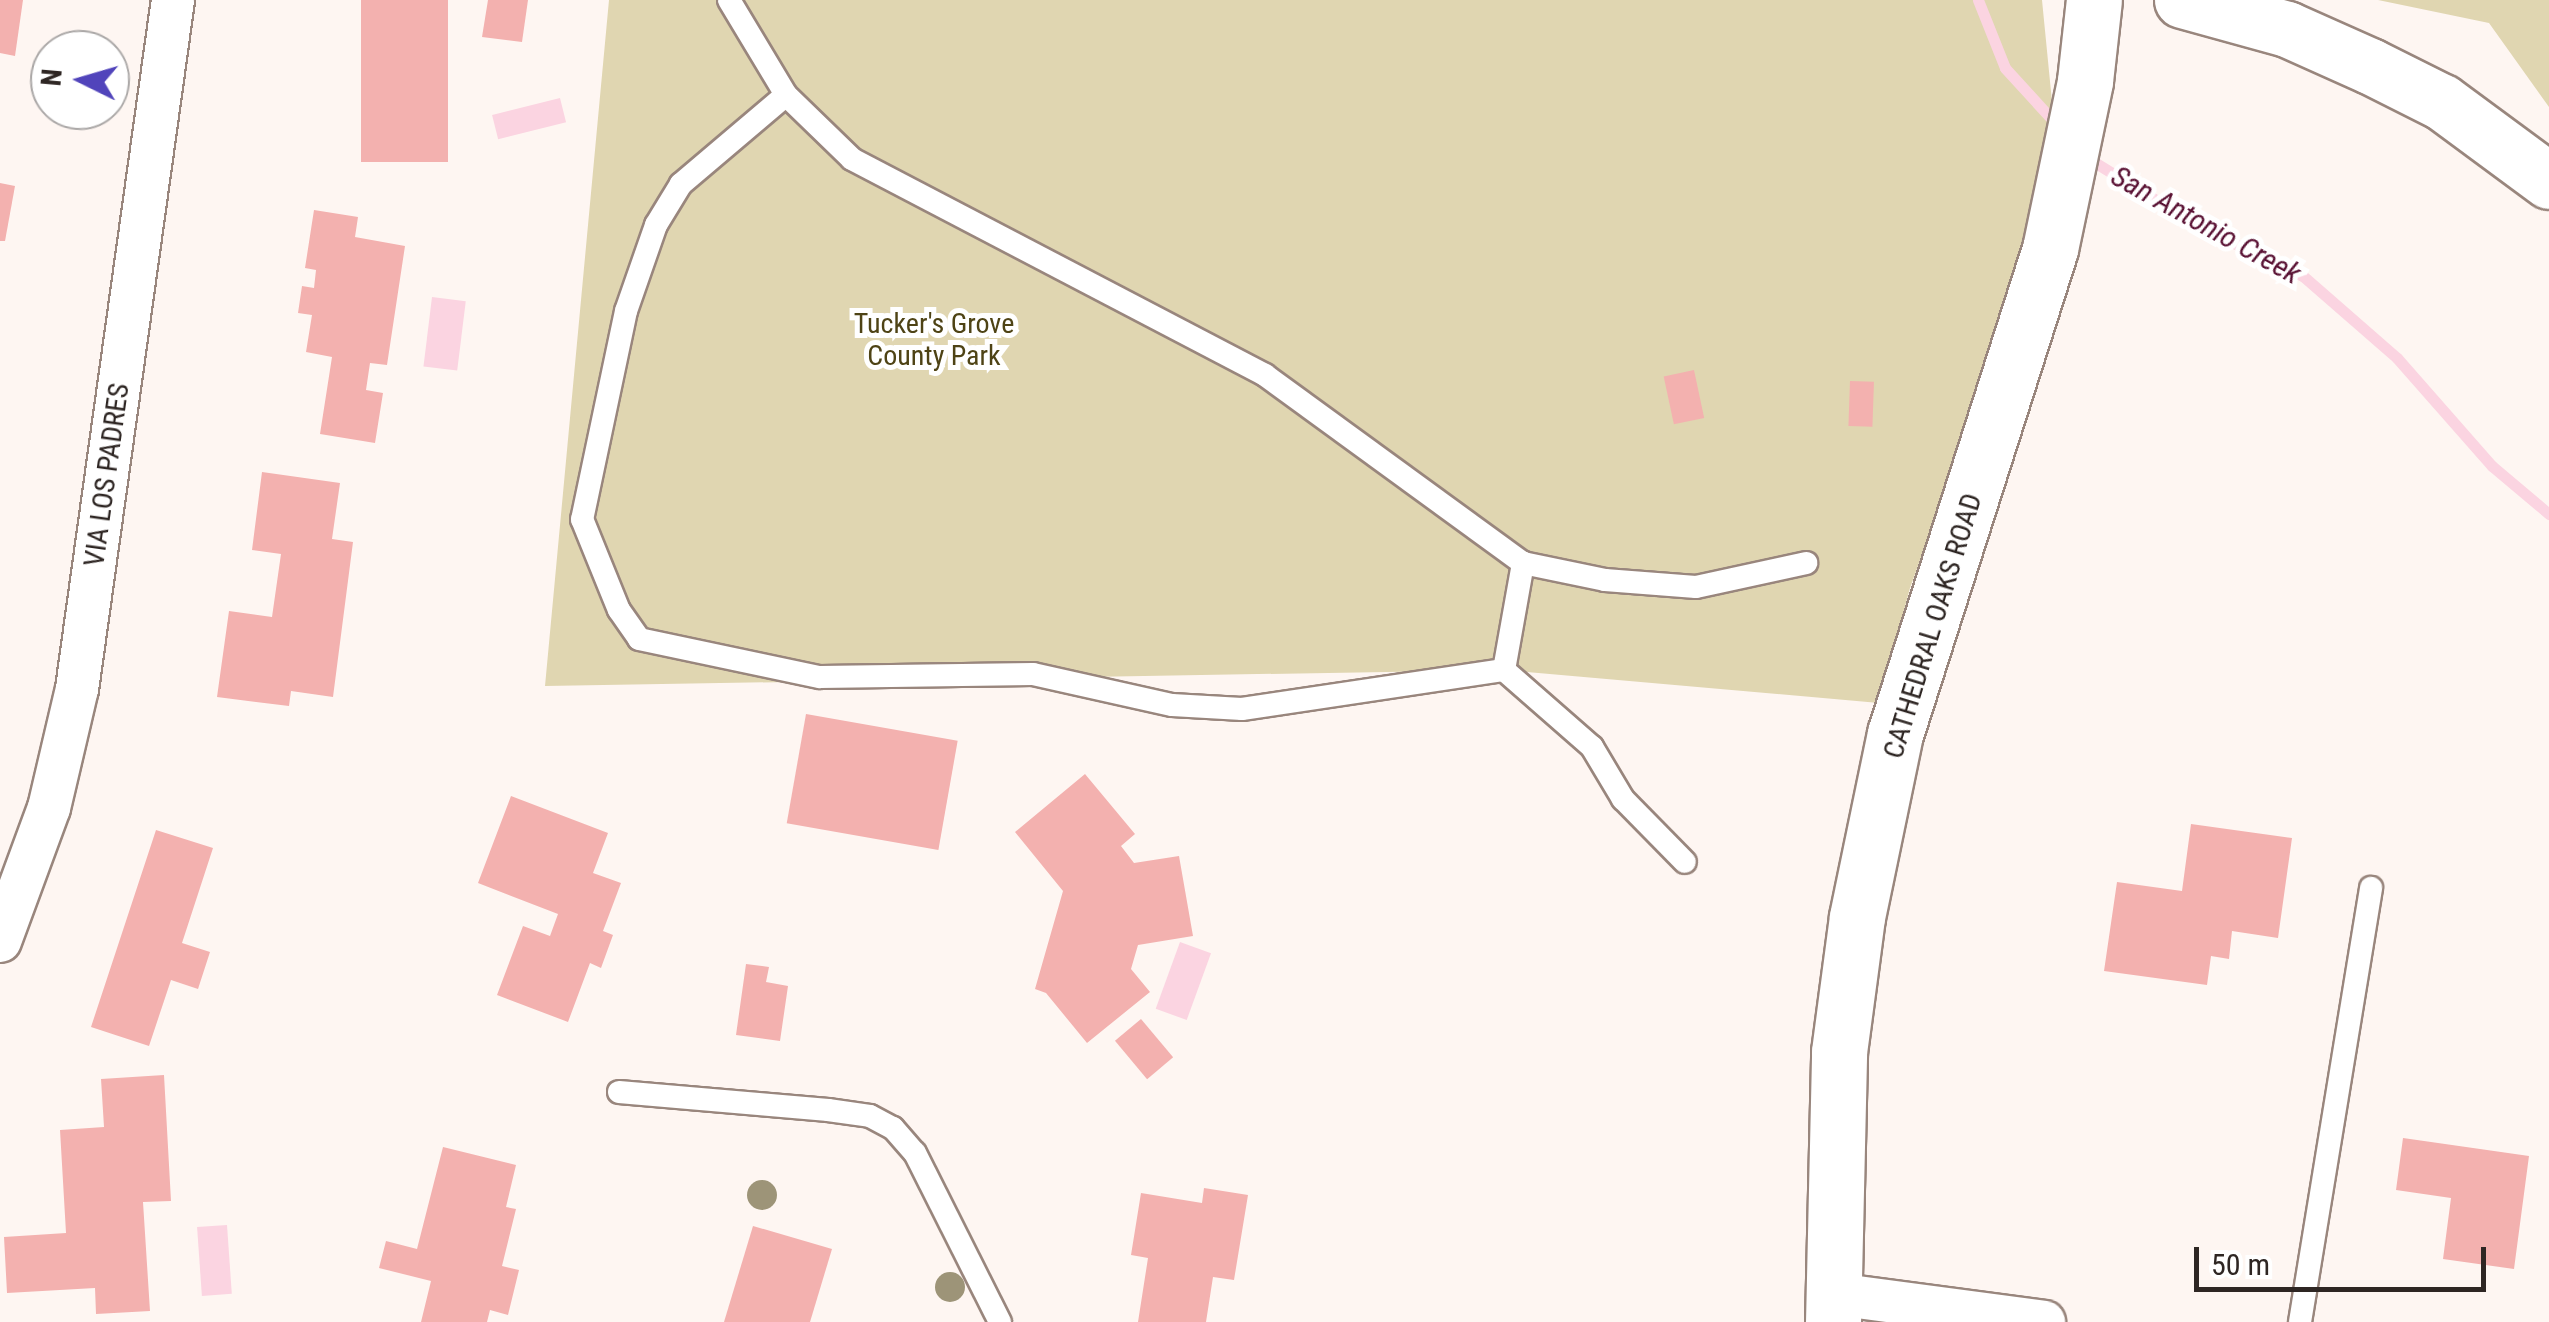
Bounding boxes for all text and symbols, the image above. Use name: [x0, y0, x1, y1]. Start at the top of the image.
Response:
north arrow: [30, 30, 130, 130]
text: N: [34, 68, 69, 87]
water label: San Antonio Creek: [2105, 158, 2307, 292]
park label: Tucker's Grove County Park: [854, 307, 1014, 373]
street label: VIA LOS PADRES: [78, 381, 136, 569]
street label: CATHEDRAL OAKS ROAD: [1877, 489, 1989, 763]
scale bar: [2199, 1227, 2492, 1289]
text: 50 m: [2211, 1247, 2270, 1282]

